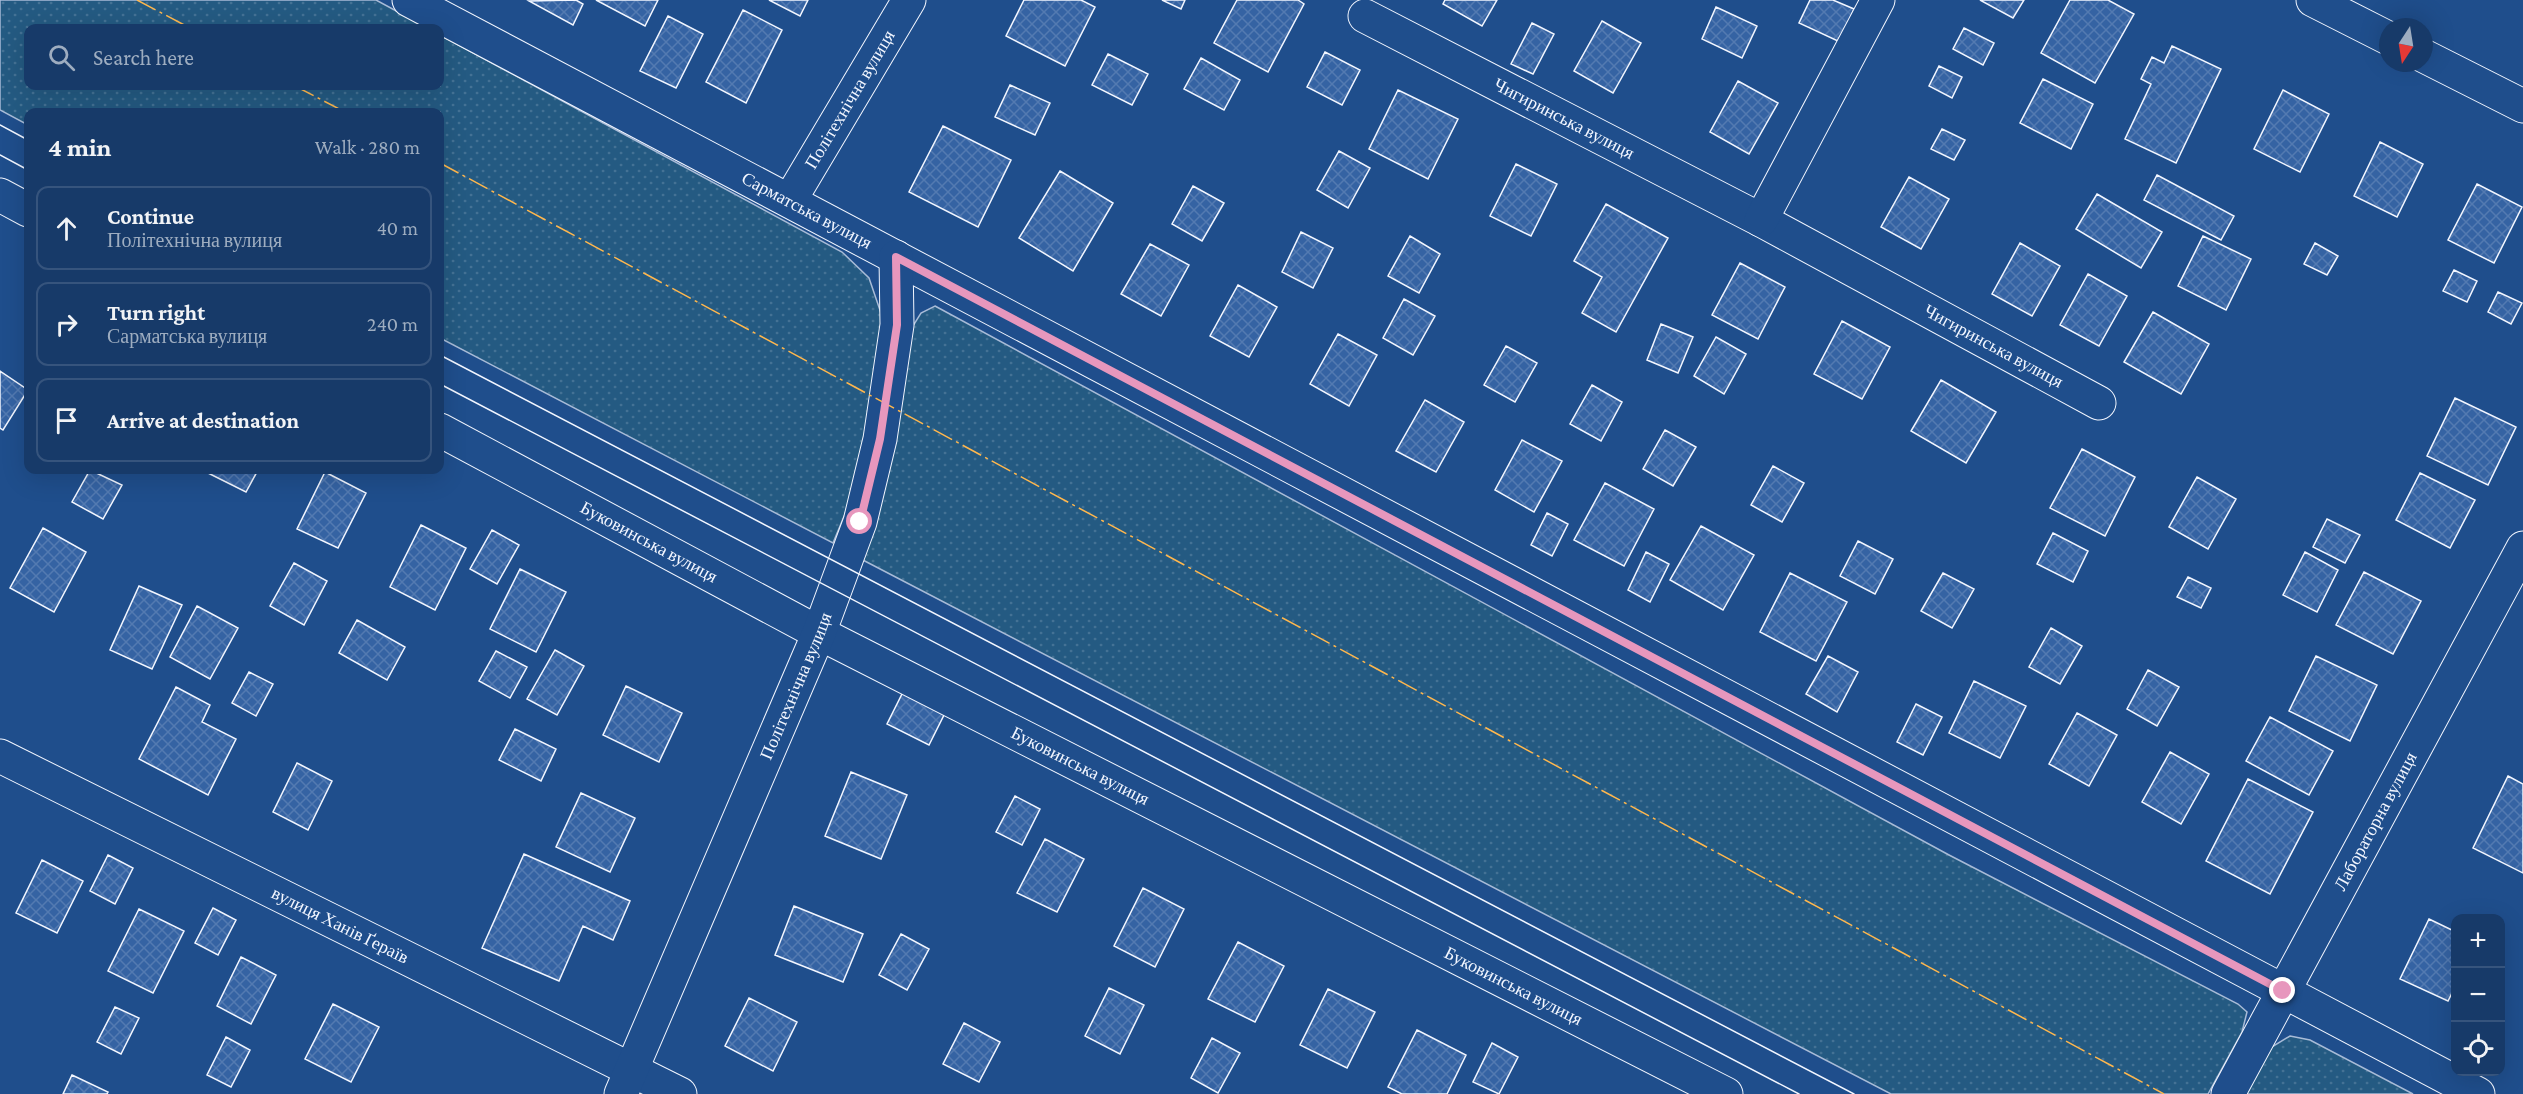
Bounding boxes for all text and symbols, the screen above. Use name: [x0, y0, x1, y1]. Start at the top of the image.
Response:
north arrow: [2379, 18, 2433, 72]
search box: [24, 24, 444, 90]
street label: Політехнічна вулиця: [801, 27, 899, 172]
icon: search: [45, 41, 78, 74]
text: Search here: [93, 45, 194, 70]
street label: Чигиринська вулиця: [1490, 74, 1638, 163]
text: 4 min: [48, 133, 112, 162]
text: Walk · 280 m: [315, 136, 420, 158]
street label: Сарматська вулиця: [738, 168, 875, 253]
text: Continue: [107, 204, 194, 229]
icon: ahead: [50, 212, 83, 245]
text: 40 m: [377, 217, 418, 239]
text: Політехнічна вулиця: [107, 229, 282, 251]
text: Turn right: [107, 300, 205, 325]
street label: Чигиринська вулиця: [1921, 300, 2067, 392]
icon: right: [50, 308, 83, 341]
text: 240 m: [367, 313, 418, 335]
text: Сарматська вулиця: [107, 325, 267, 347]
icon: arrive: [50, 404, 83, 437]
text: Arrive at destination: [107, 408, 299, 433]
street label: Буковинська вулиця: [577, 497, 721, 587]
route start: [846, 508, 872, 534]
street label: Політехнічна вулиця: [756, 610, 836, 762]
street label: Буковинська вулиця: [1008, 722, 1153, 809]
street label: Лабораторна вулиця: [2330, 749, 2421, 894]
street label: вулиця Ханів Ґераїв: [269, 883, 412, 968]
map controls: [2451, 914, 2505, 1076]
button: +: [2451, 914, 2505, 968]
street label: Буковинська вулиця: [1441, 943, 1586, 1029]
button: −: [2451, 968, 2505, 1022]
route end: [2269, 977, 2295, 1003]
button: locate: [2451, 1022, 2505, 1076]

